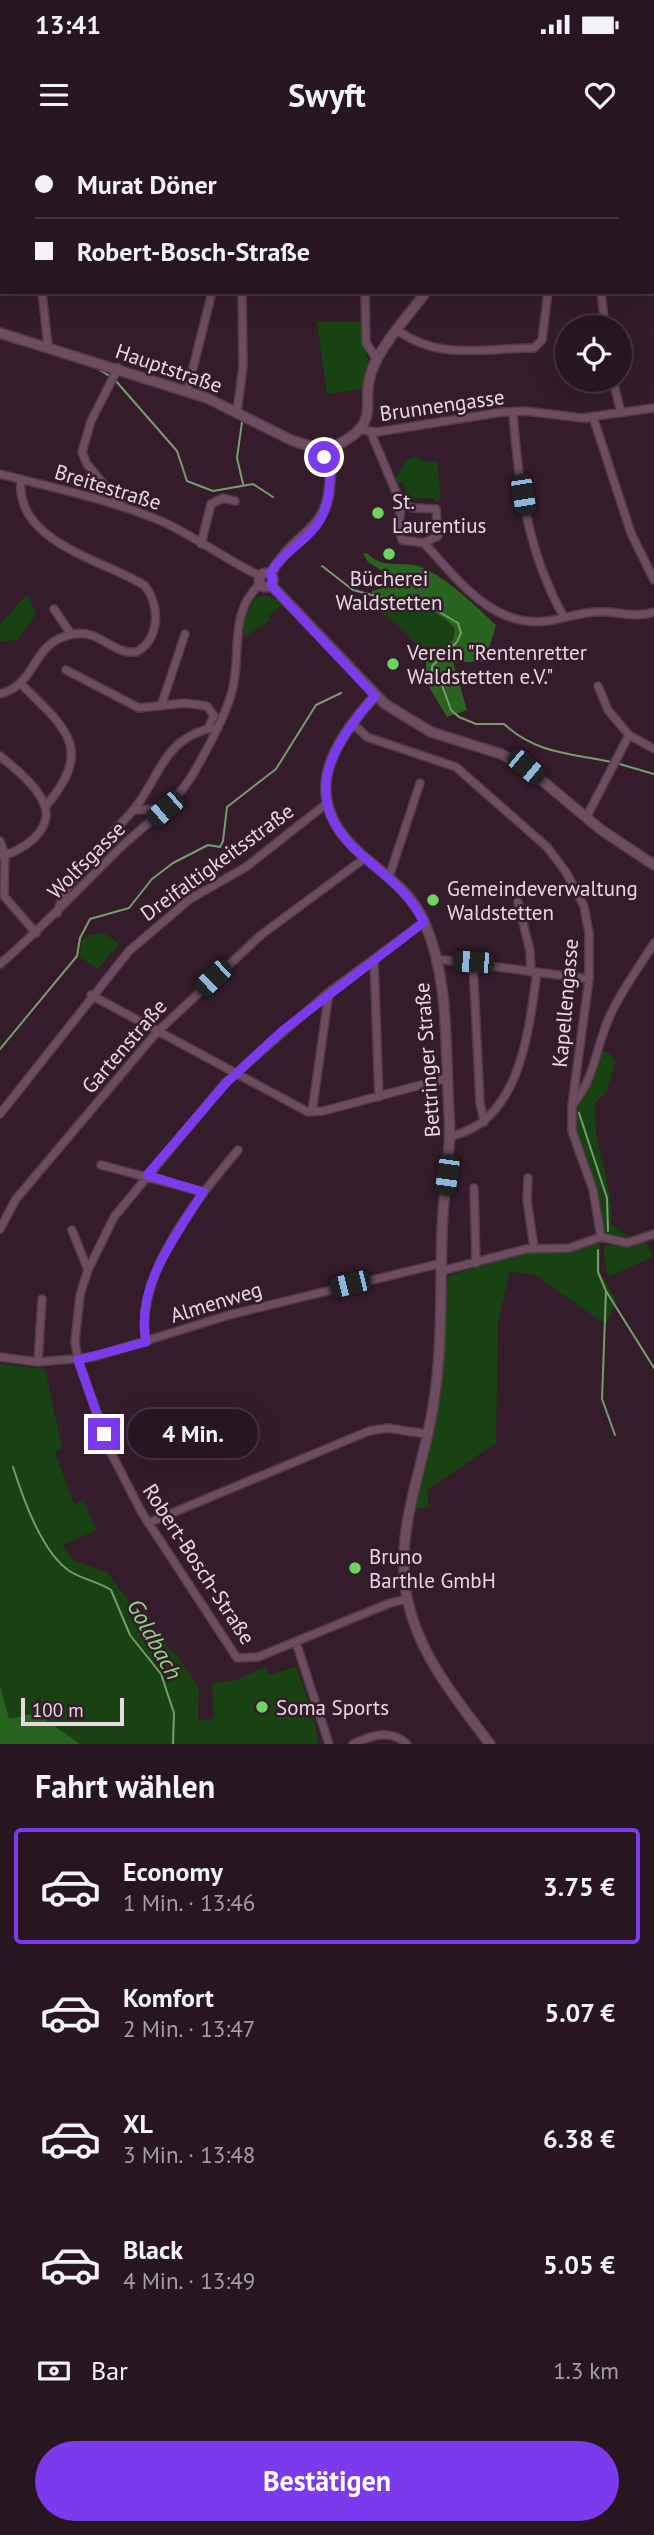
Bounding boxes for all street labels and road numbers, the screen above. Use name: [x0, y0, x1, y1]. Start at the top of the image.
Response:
street label: Hauptstraße: [112, 337, 226, 399]
street label: Brunnengasse: [378, 383, 506, 427]
street label: Breitestraße: [52, 458, 164, 516]
street label: Dreifaltigkeitsstraße: [135, 797, 299, 927]
street label: Wolfsgasse: [41, 815, 131, 905]
street label: Kapellengasse: [546, 937, 584, 1069]
street label: Bettringer Straße: [408, 982, 446, 1138]
street label: Gartenstraße: [76, 993, 172, 1099]
street label: Almenweg: [167, 1275, 265, 1329]
street label: Robert-Bosch-Straße: [137, 1479, 261, 1649]

